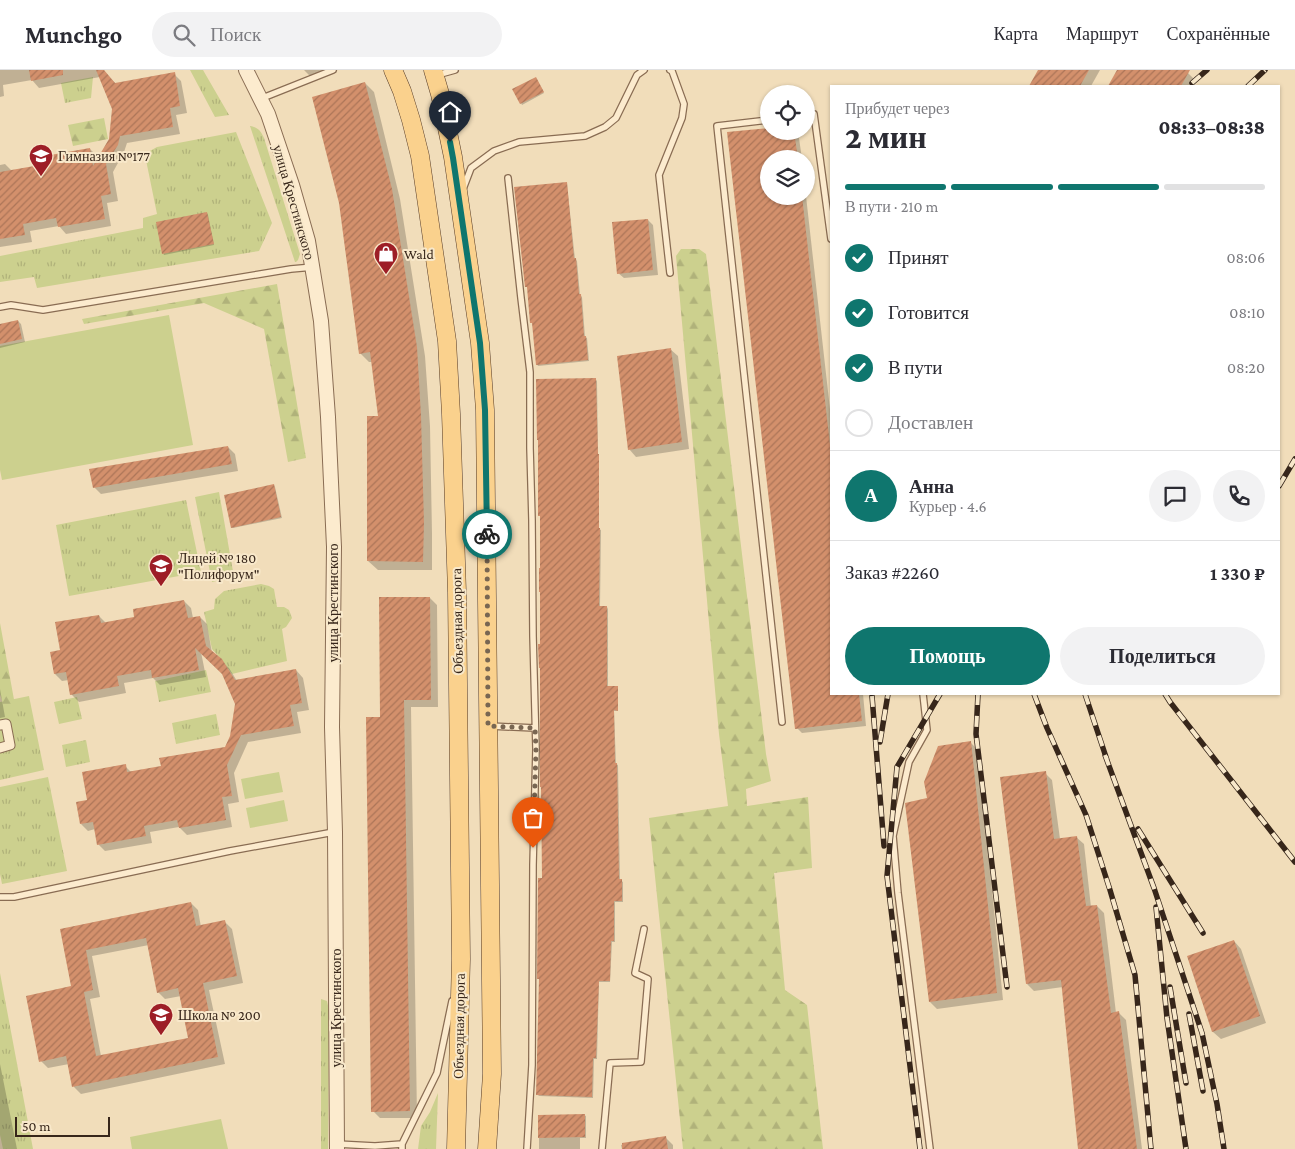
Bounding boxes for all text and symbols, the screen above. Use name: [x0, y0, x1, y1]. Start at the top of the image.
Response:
search box: [152, 12, 502, 57]
text: Munchgo: [25, 21, 122, 48]
icon: search: [170, 21, 198, 49]
text: Поиск: [210, 24, 261, 45]
text: Карта: [993, 24, 1038, 44]
text: Маршрут: [1066, 24, 1138, 44]
text: Сохранённые: [1166, 24, 1270, 44]
map controls: [760, 85, 815, 205]
button: locate: [760, 85, 815, 140]
pin: [429, 91, 471, 142]
icon: home: [436, 98, 464, 126]
text: Прибудет через: [845, 100, 950, 117]
text: 08:33–08:38: [1158, 117, 1265, 138]
text: 2 мин: [845, 119, 927, 155]
school or university icon: Гимназия №177: [28, 143, 54, 177]
street label: улица Крестинского: [270, 143, 318, 261]
place label: Гимназия №177: [58, 148, 150, 164]
button: layers: [760, 150, 815, 205]
text: В пути · 210 m: [845, 198, 938, 215]
shop icon: Wald: [373, 241, 399, 275]
icon: check: [845, 244, 873, 272]
place label: Wald: [404, 246, 434, 262]
text: Принят: [888, 247, 949, 268]
text: 08:06: [1227, 249, 1265, 266]
icon: check: [845, 299, 873, 327]
text: Готовится: [888, 302, 969, 323]
text: 08:10: [1229, 304, 1265, 321]
icon: check: [845, 354, 873, 382]
text: В пути: [888, 357, 942, 378]
text: 08:20: [1227, 359, 1265, 376]
text: Доставлен: [888, 412, 973, 433]
button: chat: [1149, 470, 1201, 522]
button: phone: [1213, 470, 1265, 522]
text: Анна: [909, 476, 954, 497]
text: А: [864, 485, 878, 506]
text: Курьер · 4.6: [909, 498, 987, 515]
courier: [462, 509, 512, 559]
icon: bike: [473, 520, 501, 548]
street label: улица Крестинского: [325, 543, 341, 663]
place label: Лицей № 180 "Полифорум": [178, 550, 259, 582]
school or university icon: Лицей № 180 "Полифорум": [148, 553, 174, 587]
text: Заказ #2260: [845, 562, 940, 583]
text: 1 330 ₽: [1210, 563, 1265, 584]
street label: Объездная дорога: [448, 567, 466, 674]
button: Помощь: [845, 627, 1050, 685]
button: Поделиться: [1060, 627, 1265, 685]
pin: [512, 797, 554, 848]
icon: bag: [519, 804, 547, 832]
street label: улица Крестинского: [328, 948, 344, 1068]
street label: Объездная дорога: [450, 972, 468, 1079]
school or university icon: Школа № 200: [148, 1002, 174, 1036]
place label: Школа № 200: [178, 1007, 261, 1023]
scale bar: [15, 1114, 110, 1137]
text: 50 m: [22, 1118, 50, 1134]

